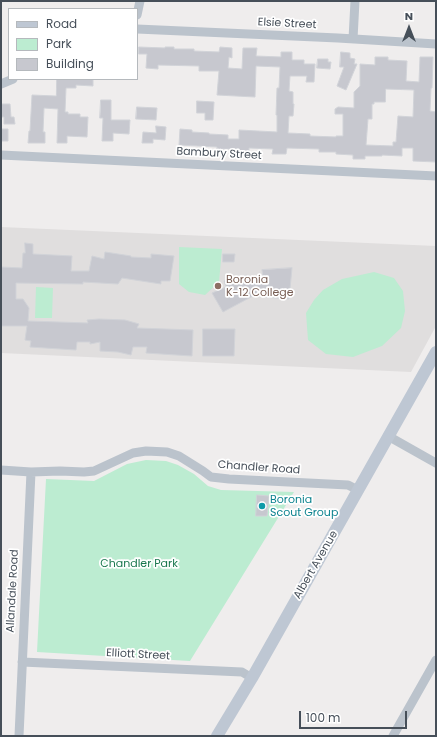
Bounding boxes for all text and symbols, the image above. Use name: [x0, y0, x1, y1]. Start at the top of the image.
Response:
legend: [8, 8, 138, 80]
north arrow: [389, 8, 429, 48]
text: N: [405, 8, 413, 24]
text: Road: [46, 15, 77, 32]
street label: Elsie Street: [257, 16, 317, 32]
text: Park: [46, 35, 72, 52]
text: Building: [46, 55, 94, 72]
street label: Bambury Street: [176, 145, 262, 163]
place label: Boronia K-12 College: [226, 273, 293, 299]
marker: Boronia K-12 College: [213, 281, 223, 291]
street label: Chandler Road: [217, 459, 301, 477]
place label: Boronia Scout Group: [270, 493, 338, 519]
marker: Boronia Scout Group: [257, 501, 267, 511]
street label: Albert Avenue: [291, 528, 341, 602]
street label: Allandale Road: [4, 549, 22, 633]
park label: Chandler Park: [100, 557, 178, 571]
street label: Elliott Street: [106, 647, 170, 663]
scale bar: [301, 703, 409, 729]
text: 100 m: [306, 709, 340, 726]

